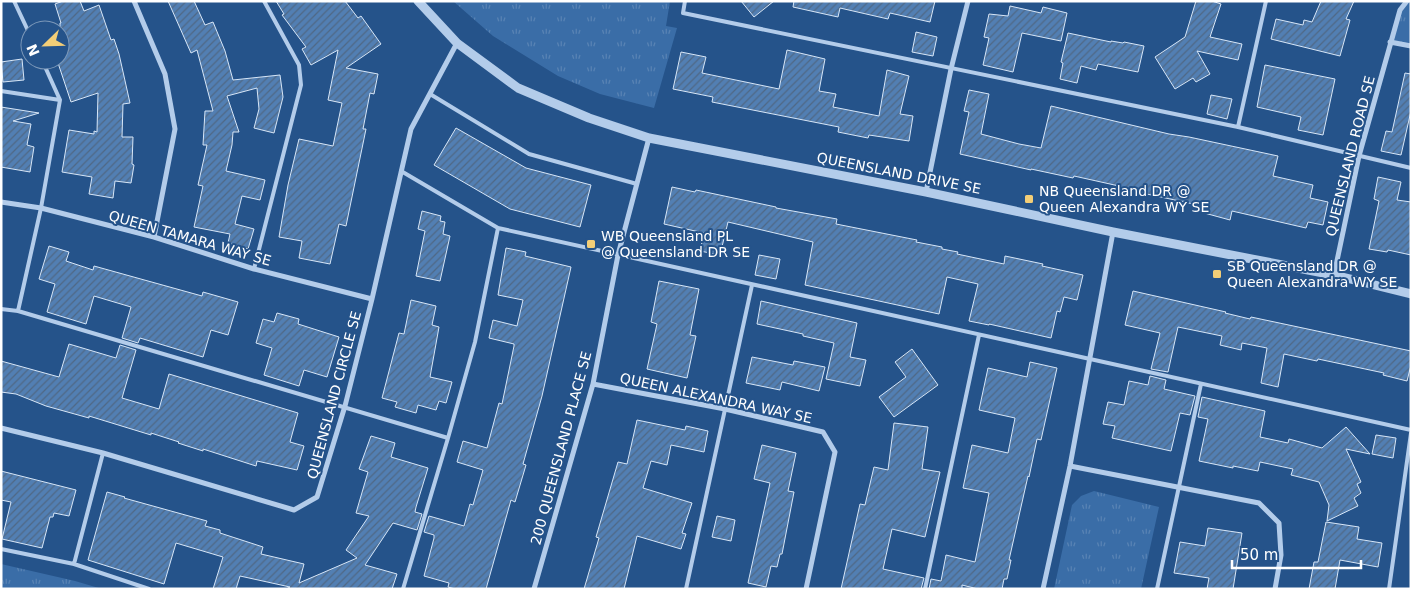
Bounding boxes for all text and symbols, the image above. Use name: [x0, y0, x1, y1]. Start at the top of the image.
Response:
north arrow: [20, 20, 70, 70]
text: N: [23, 42, 43, 59]
street label: QUEENSLAND ROAD SE: [1322, 74, 1378, 238]
street label: QUEENSLAND DRIVE SE: [816, 149, 982, 197]
place label: NB Queensland DR @ Queen Alexandra WY SE: [1039, 183, 1209, 215]
marker: NB Queensland DR @ Queen Alexandra WY SE: [1023, 193, 1035, 205]
street label: QUEEN TAMARA WAY SE: [107, 207, 273, 269]
place label: WB Queensland PL @ Queensland DR SE: [601, 228, 750, 260]
marker: WB Queensland PL @ Queensland DR SE: [585, 238, 597, 250]
place label: SB Queensland DR @ Queen Alexandra WY SE: [1227, 258, 1397, 290]
marker: SB Queensland DR @ Queen Alexandra WY SE: [1211, 268, 1223, 280]
street label: QUEENSLAND CIRCLE SE: [304, 309, 364, 481]
street label: 200 QUEENSLAND PLACE SE: [527, 350, 595, 546]
street label: QUEEN ALEXANDRA WAY SE: [618, 370, 814, 426]
scale bar: [1232, 538, 1361, 570]
text: 50 m: [1240, 546, 1278, 564]

